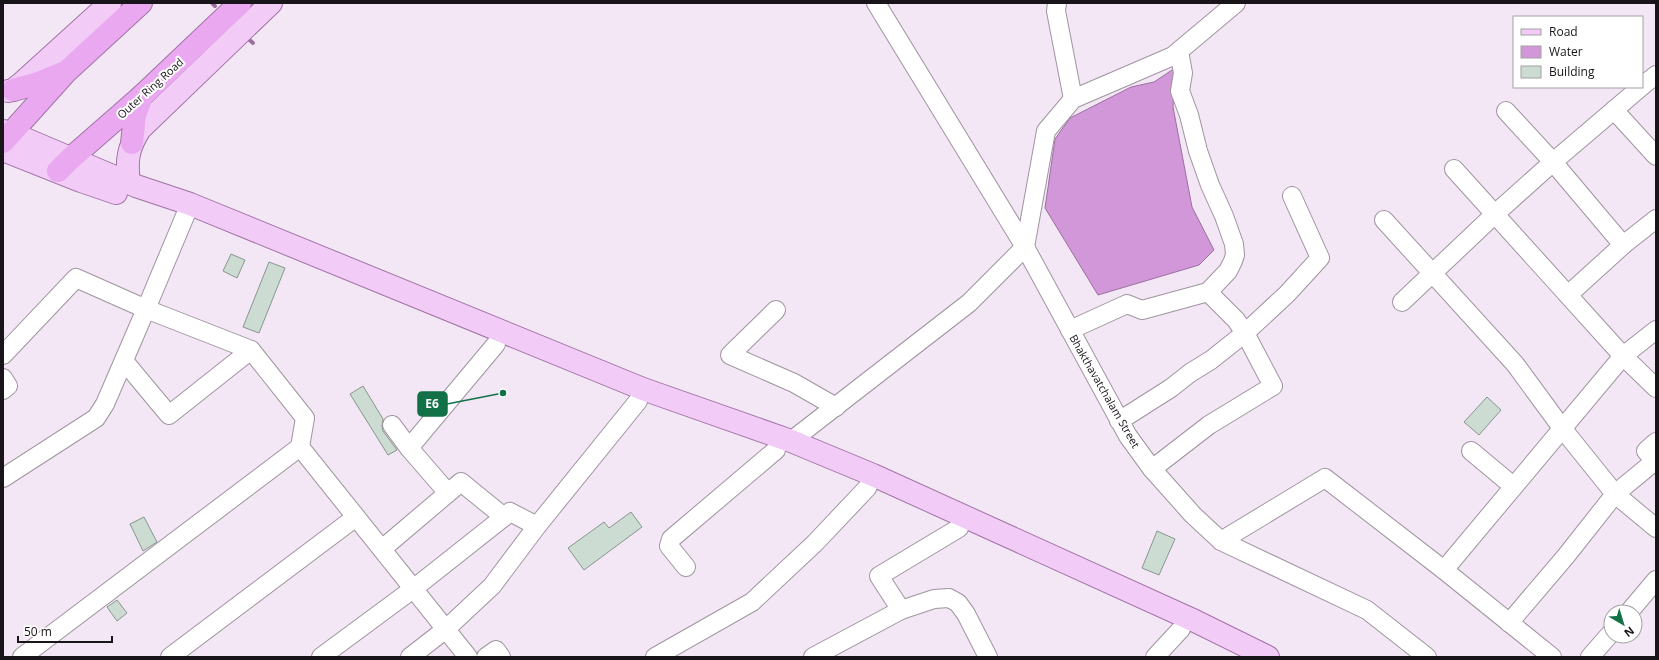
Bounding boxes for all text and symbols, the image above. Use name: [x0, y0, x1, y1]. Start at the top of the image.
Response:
legend: [1513, 16, 1643, 88]
text: Road: [1549, 23, 1578, 40]
text: Water: [1549, 43, 1583, 60]
street label: Outer Ring Road: [114, 54, 186, 122]
text: Building: [1549, 63, 1595, 80]
street label: Bhakthavatchalam Street: [1066, 331, 1144, 451]
callout: E6: [418, 392, 447, 416]
text: E6: [425, 395, 439, 412]
north arrow: [1603, 604, 1643, 644]
scale bar: [18, 618, 112, 644]
text: 50 m: [24, 623, 52, 640]
text: N: [1621, 624, 1638, 641]

